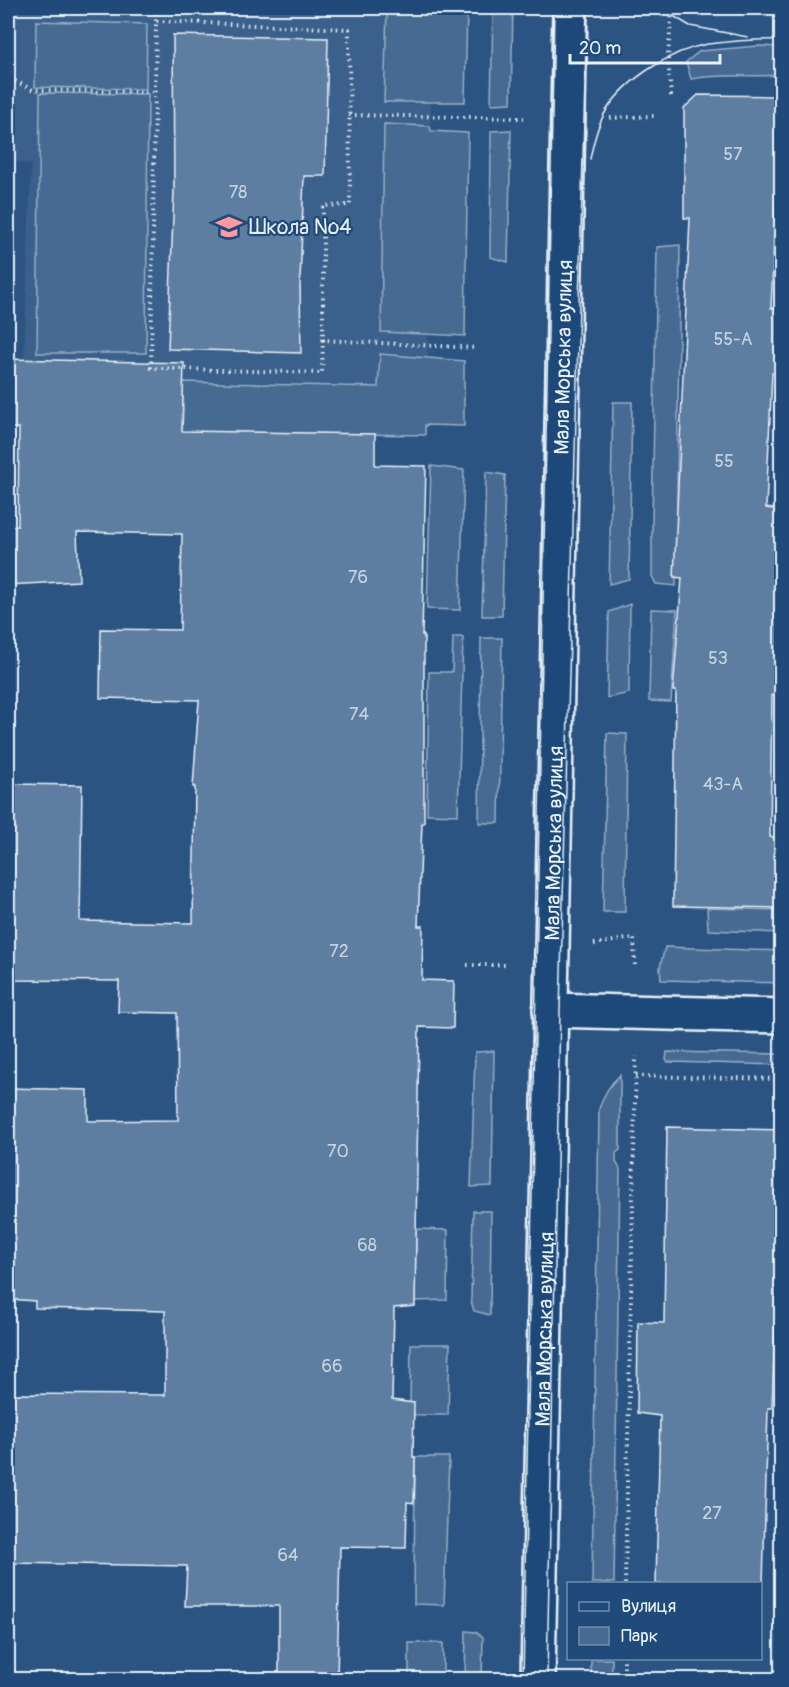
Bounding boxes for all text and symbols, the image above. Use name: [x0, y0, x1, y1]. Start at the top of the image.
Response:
scale bar: [570, 27, 720, 65]
text: 20 m: [579, 37, 621, 60]
house number: 57: [723, 143, 743, 166]
house number: 78: [229, 181, 247, 204]
school or university icon: Школа №4: [214, 212, 244, 242]
place label: Школа №4: [249, 214, 351, 241]
street label: Мала Морська вулиця: [548, 260, 579, 455]
house number: 55-А: [714, 328, 753, 351]
house number: 55: [714, 450, 734, 473]
house number: 76: [348, 566, 368, 589]
house number: 53: [708, 647, 728, 670]
house number: 74: [349, 703, 370, 726]
street label: Мала Морська вулиця: [539, 745, 569, 941]
house number: 43-А: [703, 773, 743, 796]
house number: 72: [329, 940, 349, 963]
house number: 70: [327, 1140, 349, 1163]
street label: Мала Морська вулиця: [529, 1231, 560, 1427]
house number: 68: [357, 1234, 377, 1257]
house number: 66: [322, 1355, 342, 1378]
house number: 27: [702, 1502, 722, 1525]
house number: 64: [278, 1544, 299, 1567]
legend: [567, 1582, 762, 1660]
text: Вулиця: [621, 1595, 676, 1618]
text: Парк: [621, 1625, 658, 1648]

